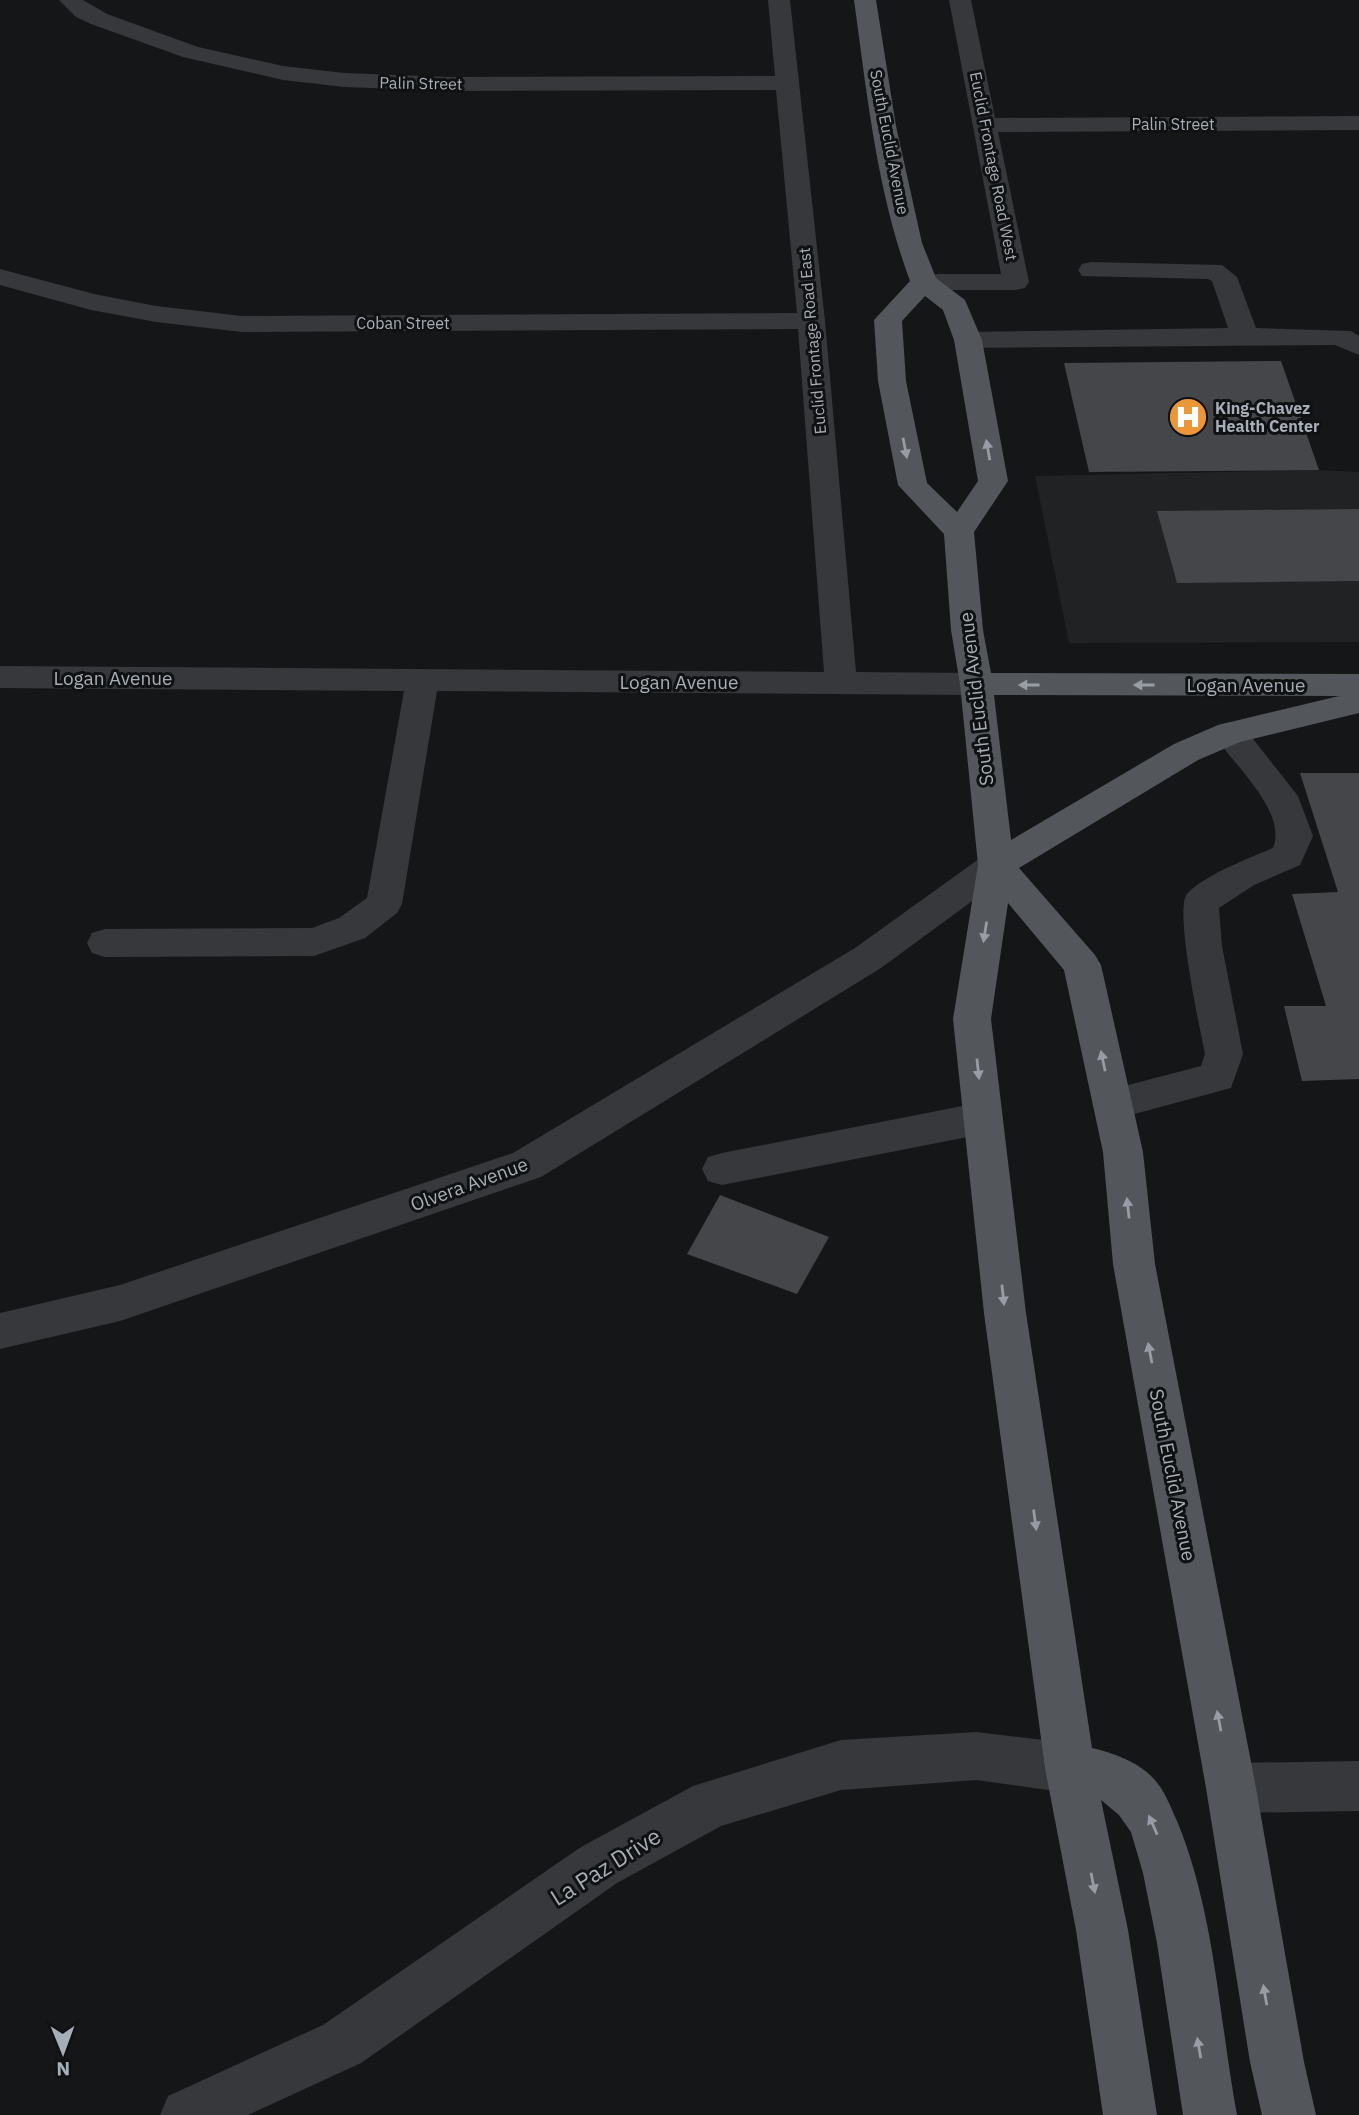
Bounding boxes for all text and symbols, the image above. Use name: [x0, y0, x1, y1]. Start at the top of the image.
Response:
street label: South Euclid Avenue: [866, 68, 914, 216]
street label: Euclid Frontage Road West: [966, 70, 1022, 262]
street label: Palin Street: [379, 72, 463, 94]
street label: Palin Street: [1131, 114, 1215, 134]
street label: Euclid Frontage Road East: [794, 247, 830, 435]
street label: Coban Street: [356, 313, 450, 333]
hospital icon: King-Chavez Health Center: [1167, 396, 1209, 438]
place label: King-Chavez Health Center: [1215, 398, 1320, 436]
one-way arrow: [900, 437, 911, 459]
one-way arrow: [982, 439, 993, 461]
street label: South Euclid Avenue: [953, 611, 999, 787]
street label: Logan Avenue: [54, 666, 172, 690]
street label: Logan Avenue: [620, 670, 738, 694]
street label: Logan Avenue: [1187, 673, 1305, 697]
one-way arrow: [1018, 679, 1040, 691]
one-way arrow: [1133, 679, 1155, 691]
one-way arrow: [979, 921, 990, 943]
one-way arrow: [1097, 1050, 1108, 1072]
one-way arrow: [973, 1058, 984, 1080]
street label: Olvera Avenue: [407, 1152, 531, 1216]
one-way arrow: [1122, 1197, 1133, 1219]
one-way arrow: [998, 1284, 1009, 1306]
one-way arrow: [1145, 1342, 1156, 1364]
street label: South Euclid Avenue: [1145, 1387, 1201, 1563]
one-way arrow: [1029, 1509, 1040, 1531]
one-way arrow: [1213, 1710, 1224, 1732]
one-way arrow: [1147, 1815, 1158, 1836]
street label: La Paz Drive: [544, 1820, 666, 1912]
one-way arrow: [1087, 1872, 1098, 1894]
one-way arrow: [1259, 1984, 1270, 2006]
north arrow: [28, 2017, 98, 2087]
one-way arrow: [1193, 2037, 1204, 2059]
text: N: [56, 2057, 70, 2081]

